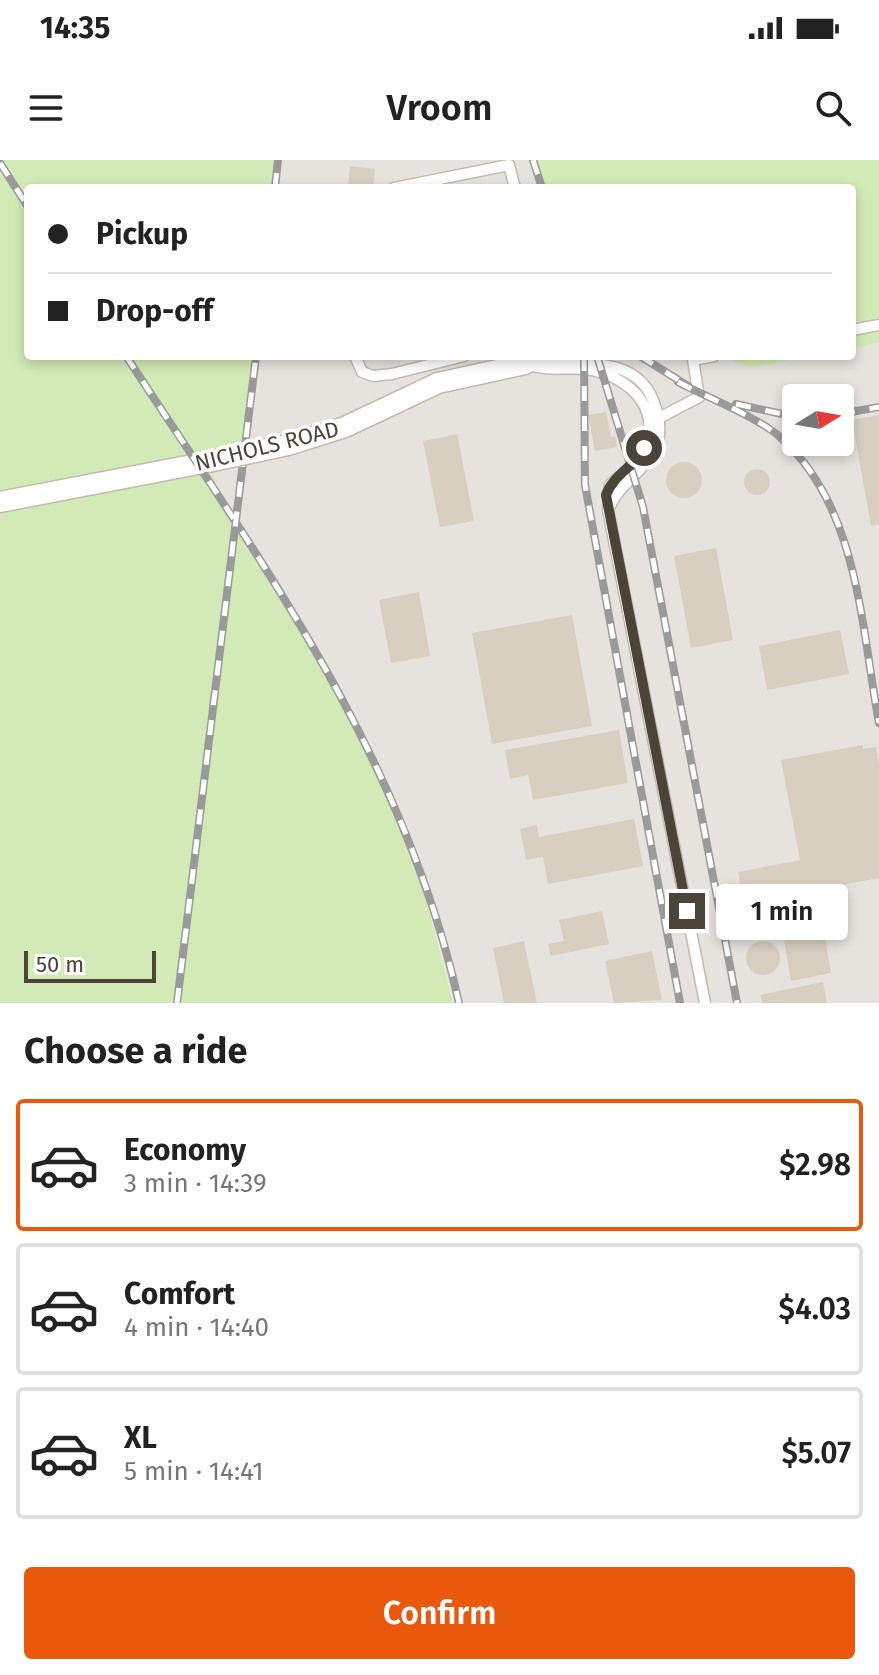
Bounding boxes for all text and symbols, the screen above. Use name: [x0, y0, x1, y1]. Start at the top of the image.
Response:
text: 14:35: [40, 10, 110, 46]
icon: menu: [24, 86, 68, 130]
text: Vroom: [387, 86, 492, 130]
icon: search: [811, 86, 855, 130]
text: Pickup: [96, 216, 188, 252]
text: Drop-off: [96, 293, 213, 329]
north arrow: [782, 384, 854, 456]
map controls: [782, 384, 854, 456]
street label: NICHOLS ROAD: [192, 415, 342, 477]
route start: [626, 430, 662, 466]
callout: 1 min: [715, 883, 847, 939]
route end: [669, 893, 705, 929]
text: 1 min: [751, 896, 813, 927]
scale bar: [24, 947, 156, 983]
text: 50 m: [36, 951, 84, 978]
text: Choose a ride: [24, 1029, 247, 1073]
icon: car: [28, 1129, 100, 1201]
text: Economy: [124, 1132, 246, 1168]
text: $2.98: [779, 1147, 851, 1183]
text: 3 min · 14:39: [124, 1168, 267, 1199]
icon: car: [28, 1273, 100, 1345]
text: Comfort: [124, 1276, 235, 1312]
text: $4.03: [779, 1291, 851, 1327]
text: 4 min · 14:40: [124, 1312, 269, 1343]
icon: car: [28, 1417, 100, 1489]
text: XL: [124, 1420, 157, 1456]
text: $5.07: [781, 1435, 851, 1471]
text: 5 min · 14:41: [124, 1456, 264, 1487]
button: Confirm: [24, 1567, 855, 1659]

